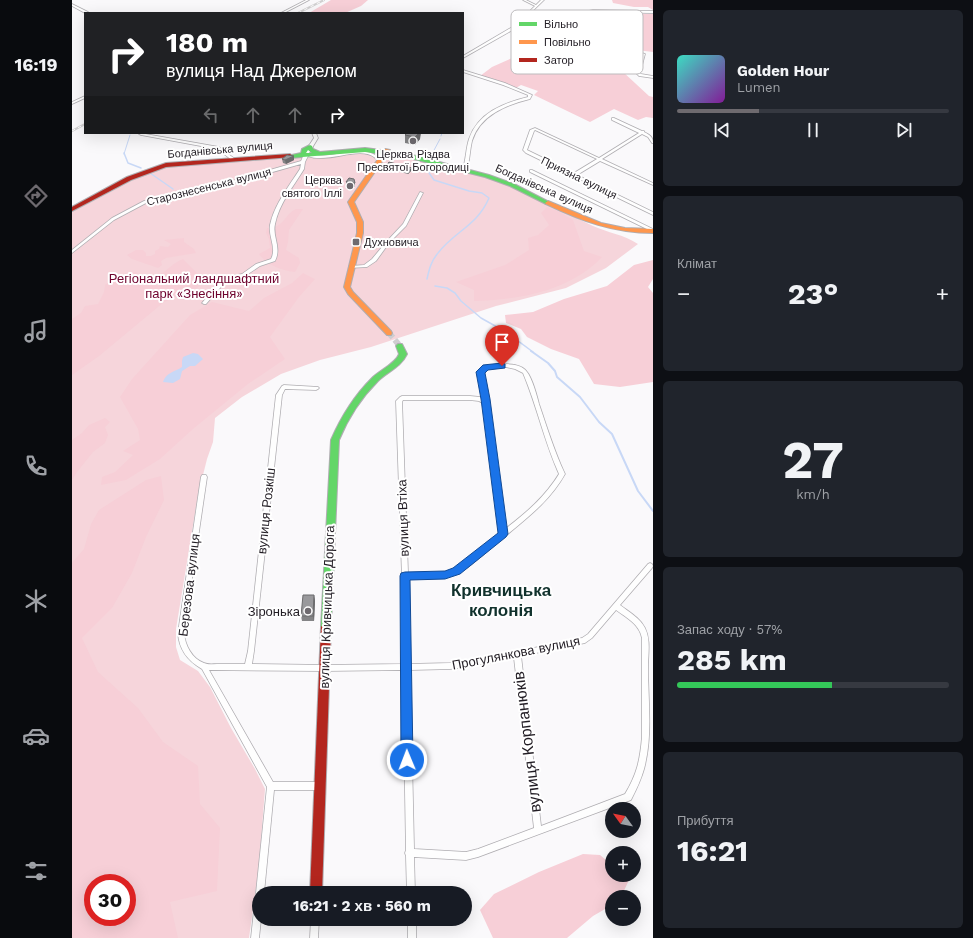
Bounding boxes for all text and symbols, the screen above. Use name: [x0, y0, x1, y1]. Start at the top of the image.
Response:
legend: [511, 10, 643, 74]
text: Вільно: [544, 18, 578, 31]
text: 180 m: [166, 26, 248, 59]
icon: right: [100, 28, 152, 80]
text: Повільно: [544, 36, 591, 49]
text: 16:19: [14, 54, 58, 75]
text: Затор: [544, 54, 574, 67]
text: вулиця Над Джерелом: [166, 60, 357, 81]
text: Golden Hour: [737, 62, 829, 80]
text: Lumen: [737, 80, 781, 95]
icon: left: [200, 104, 222, 126]
icon: ahead: [242, 104, 264, 126]
icon: ahead: [284, 104, 306, 126]
icon: right: [326, 104, 348, 126]
icon: previous: [711, 119, 733, 141]
icon: pause: [802, 119, 824, 141]
icon: next: [893, 119, 915, 141]
marker: Церква Різдва Пресвятої Богородиці: [408, 136, 418, 146]
street label: Богданівська вулиця: [167, 139, 273, 161]
place label: Церква Різдва Пресвятої Богородиці: [357, 148, 469, 174]
street label: Приязна вулиця: [539, 154, 619, 202]
street label: Богданівська вулиця: [493, 162, 595, 216]
street label: Старознесенська вулиця: [145, 165, 273, 209]
place label: Церква святого Іллі: [282, 174, 343, 200]
marker: Церква святого Іллі: [345, 181, 355, 191]
icon: directions: [22, 182, 50, 210]
place label: Духновича: [364, 236, 420, 249]
marker: Духновича: [351, 237, 361, 247]
text: Клімат: [677, 256, 717, 271]
park label: Регіональний ландшафтний парк «Знесіння»: [109, 271, 279, 301]
text: 23°: [788, 276, 838, 311]
text: −: [677, 281, 690, 306]
text: +: [936, 281, 949, 306]
icon: music: [22, 317, 50, 345]
pin: [485, 325, 519, 366]
icon: arrive: [491, 331, 513, 353]
text: 27: [782, 430, 844, 491]
icon: phone: [22, 452, 50, 480]
street label: вулиця Розкіш: [254, 467, 278, 555]
street label: вулиця Втіха: [394, 478, 412, 557]
text: km/h: [796, 487, 830, 502]
street label: вулиця Кривчицька Дорога: [317, 524, 337, 689]
street label: Березова вулиця: [175, 533, 203, 637]
district label: Кривчицька колонія: [451, 580, 552, 620]
icon: climate: [22, 587, 50, 615]
place label: Зіронька: [248, 604, 301, 619]
marker: Зіронька: [303, 606, 313, 616]
text: Запас ходу · 57%: [677, 622, 782, 637]
street label: Прогулянкова вулиця: [451, 633, 581, 673]
text: 285 km: [677, 642, 787, 677]
street label: вулиця Корпанюків: [509, 670, 545, 814]
icon: car: [22, 722, 50, 750]
position arrow: [386, 739, 428, 781]
north arrow: [605, 802, 641, 838]
map controls: [605, 802, 641, 926]
text: Прибуття: [677, 813, 733, 828]
text: 16:21: [677, 833, 748, 868]
button: +: [605, 846, 641, 882]
icon: filters: [22, 857, 50, 885]
speed limit sign: 30: [84, 874, 136, 926]
button: −: [605, 890, 641, 926]
text: 16:21 · 2 хв · 560 m: [293, 897, 431, 915]

